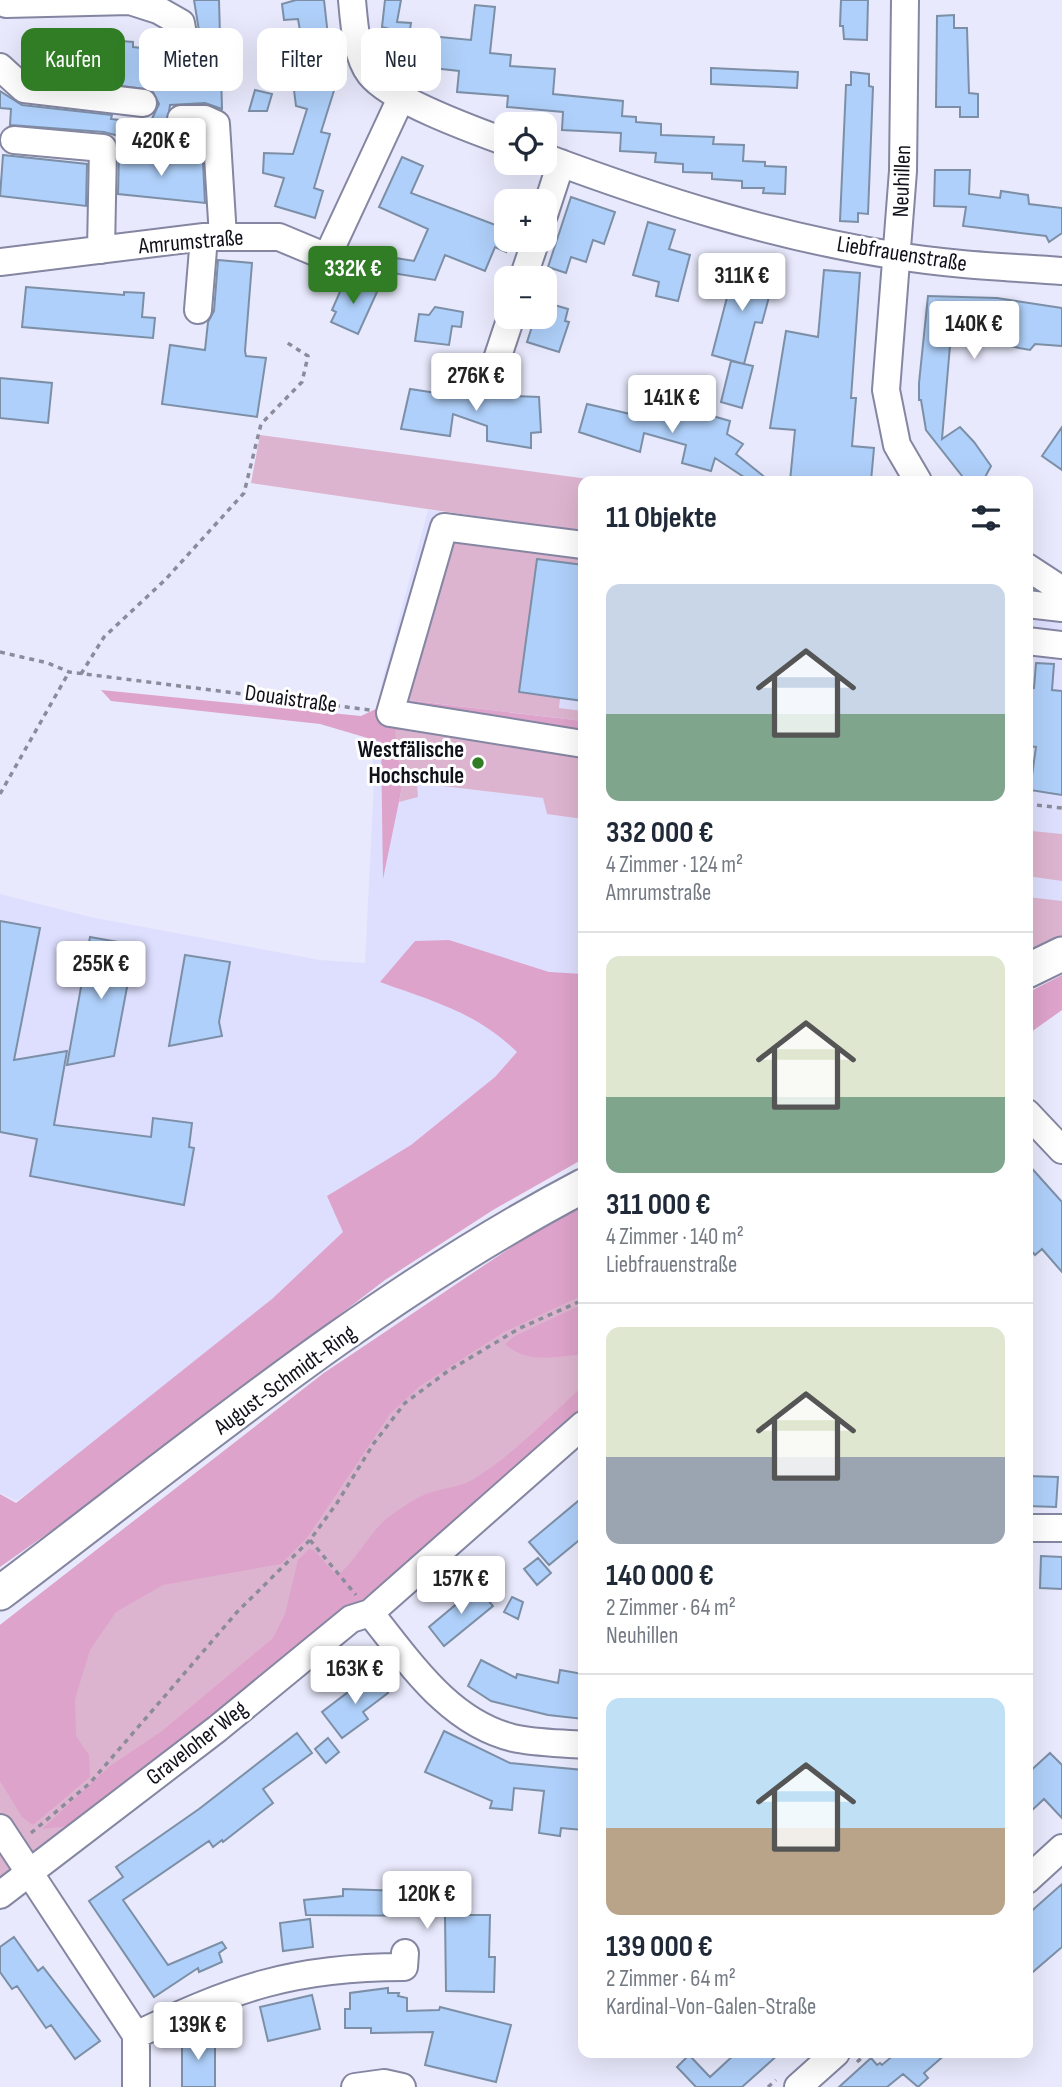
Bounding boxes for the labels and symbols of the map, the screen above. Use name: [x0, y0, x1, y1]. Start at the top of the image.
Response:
pin: 420K €: [104, 118, 218, 178]
street label: Neuhillen: [887, 144, 917, 218]
street label: Amrumstraße: [136, 223, 245, 261]
street label: Liebfrauenstraße: [835, 230, 969, 278]
pin: 332K €: [296, 246, 410, 306]
pin: 311K €: [685, 254, 799, 313]
pin: 140K €: [917, 302, 1031, 361]
pin: 276K €: [419, 354, 533, 413]
pin: 141K €: [615, 376, 729, 435]
street label: Douaistraße: [243, 679, 339, 719]
place label: Westfälische Hochschule: [358, 736, 464, 790]
marker: Westfälische Hochschule: [470, 755, 486, 771]
pin: 255K €: [44, 942, 158, 1001]
street label: August-Schmidt-Ring: [208, 1319, 361, 1441]
pin: 157K €: [404, 1556, 518, 1616]
pin: 163K €: [298, 1646, 412, 1706]
street label: Graveloher Weg: [141, 1695, 253, 1791]
pin: 120K €: [370, 1871, 484, 1931]
pin: 139K €: [141, 2002, 255, 2062]

